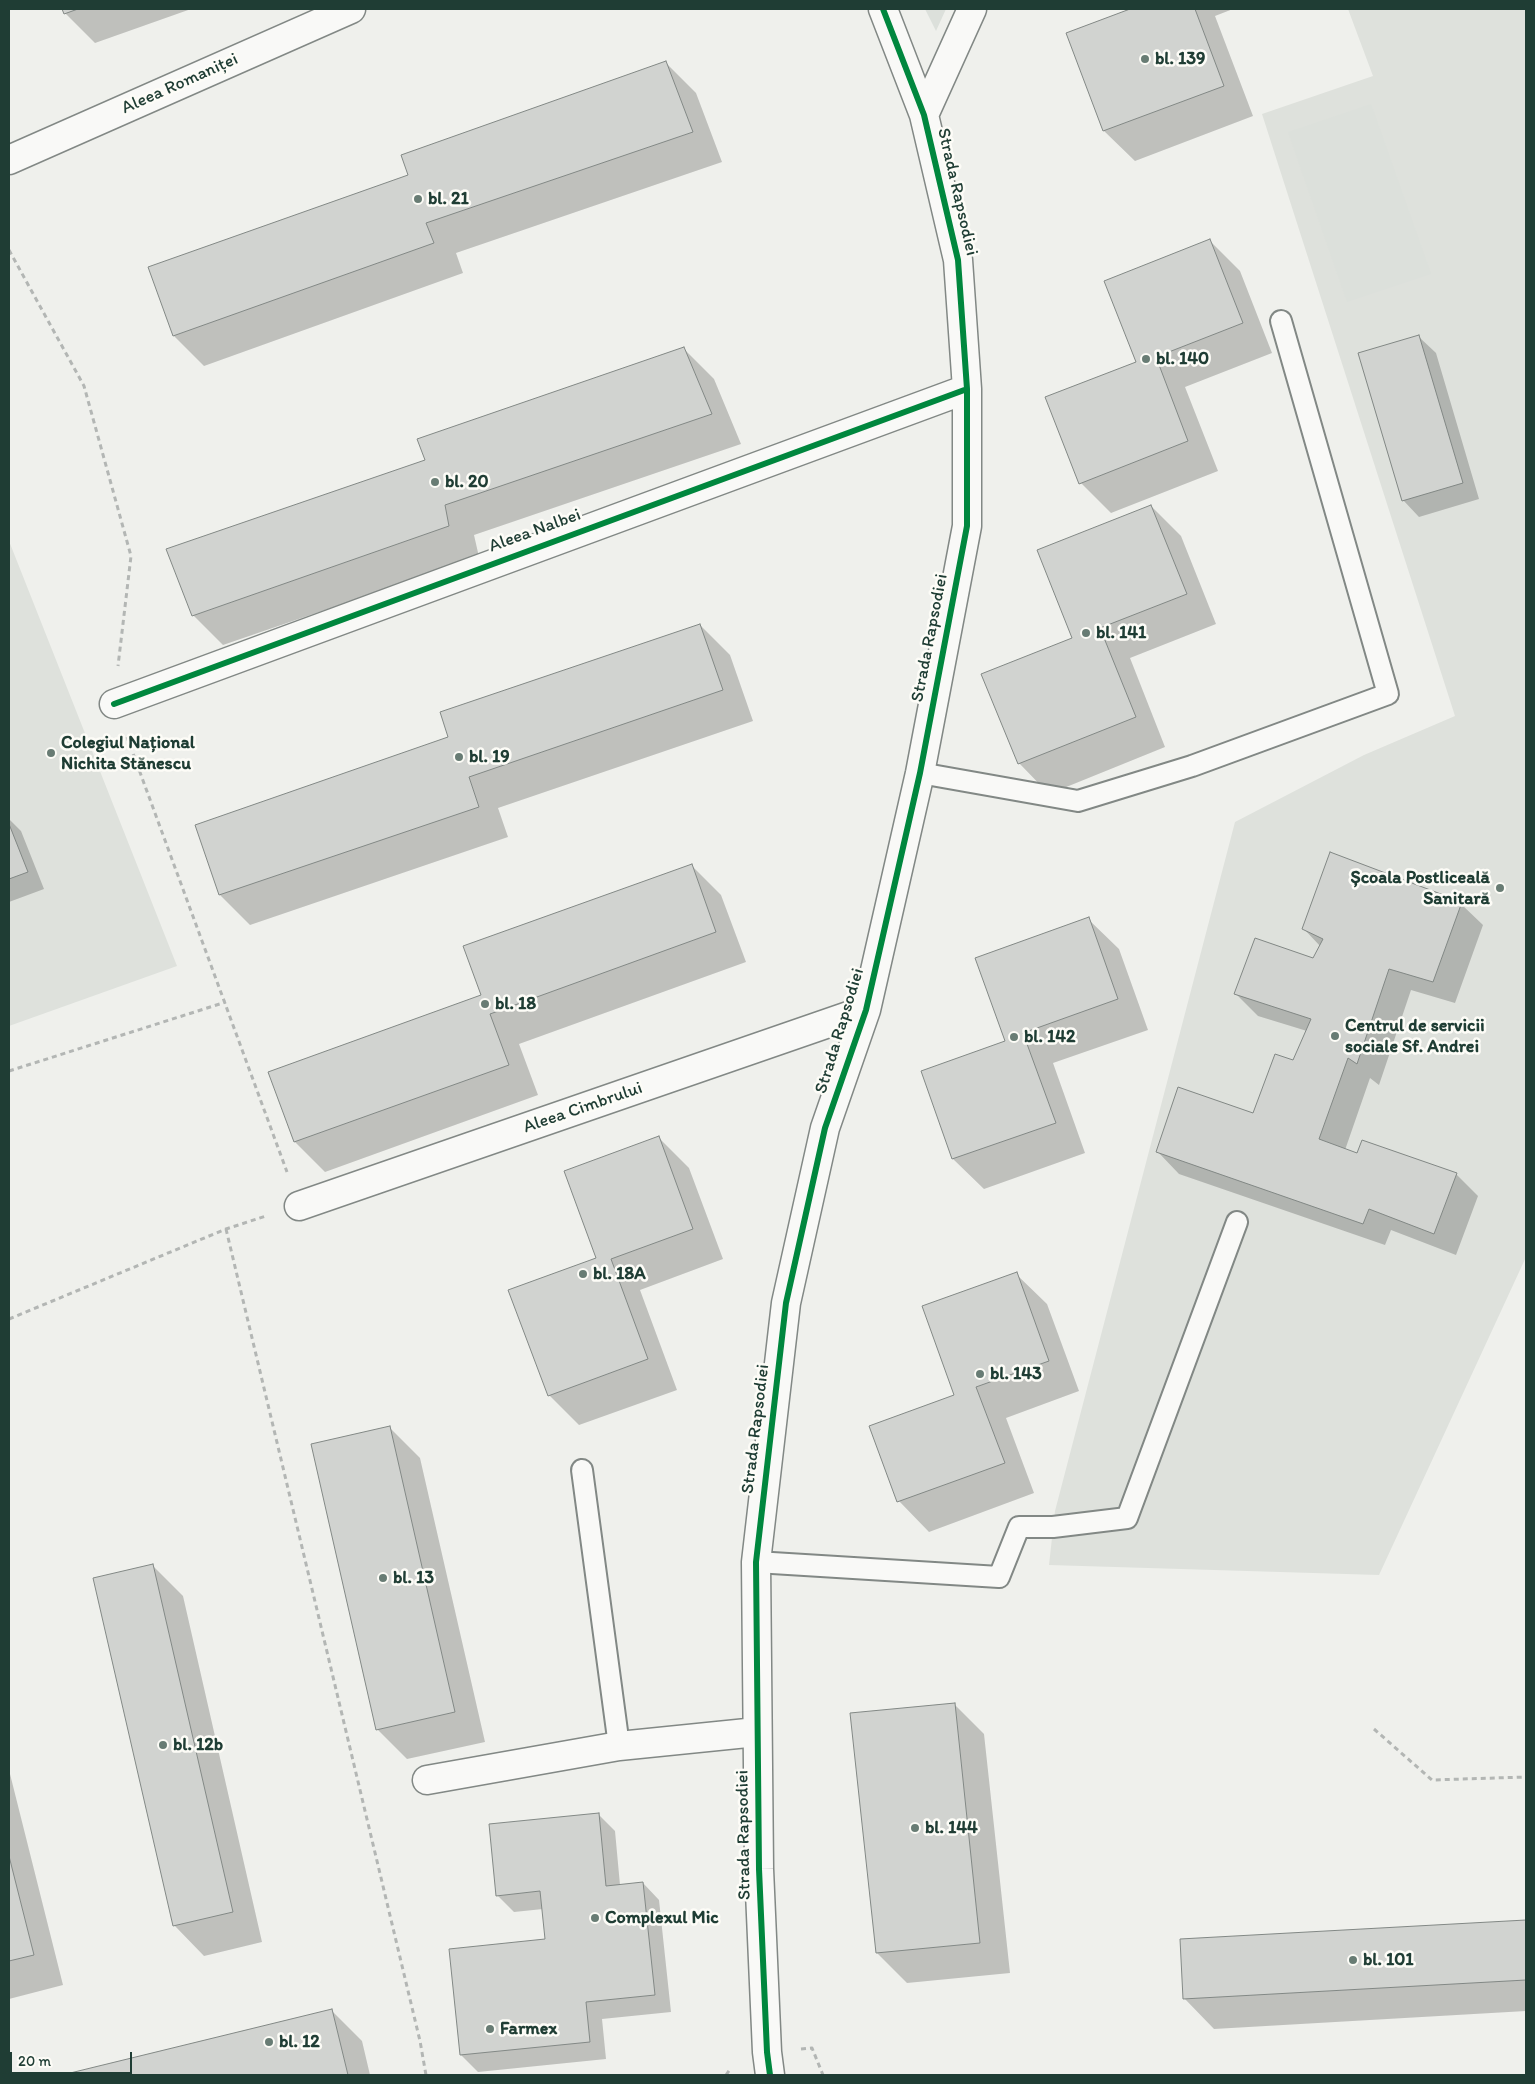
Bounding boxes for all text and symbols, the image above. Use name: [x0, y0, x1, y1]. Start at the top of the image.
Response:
place label: bl. 139: [1155, 48, 1206, 70]
street label: Aleea Romaniței: [118, 49, 242, 119]
marker: bl. 139: [1139, 53, 1151, 65]
street label: Strada Rapsodiei: [932, 126, 982, 258]
place label: bl. 21: [428, 188, 469, 210]
marker: bl. 21: [412, 193, 424, 205]
place label: bl. 140: [1156, 348, 1209, 370]
marker: bl. 140: [1140, 353, 1152, 365]
place label: bl. 20: [445, 471, 488, 493]
marker: bl. 20: [429, 476, 441, 488]
street label: Aleea Nalbei: [486, 504, 584, 558]
street label: Strada Rapsodiei: [907, 572, 953, 704]
place label: bl. 141: [1096, 622, 1146, 644]
marker: bl. 141: [1080, 627, 1092, 639]
place label: Colegiul Național Nichita Stănescu: [61, 732, 195, 774]
place label: bl. 19: [469, 746, 510, 768]
marker: Colegiul Național Nichita Stănescu: [45, 747, 57, 759]
marker: bl. 19: [453, 751, 465, 763]
place label: Școala Postliceală Sanitară: [1350, 867, 1490, 910]
marker: Școala Postliceală Sanitară: [1494, 882, 1506, 894]
street label: Strada Rapsodiei: [811, 966, 869, 1096]
place label: bl. 18: [495, 993, 536, 1015]
marker: bl. 18: [479, 998, 491, 1010]
place label: Centrul de servicii sociale Sf. Andrei: [1345, 1015, 1485, 1058]
place label: bl. 142: [1024, 1026, 1076, 1048]
marker: Centrul de servicii sociale Sf. Andrei: [1329, 1030, 1341, 1042]
marker: bl. 142: [1008, 1031, 1020, 1043]
street label: Aleea Cimbrului: [521, 1078, 645, 1138]
place label: bl. 18A: [593, 1263, 646, 1285]
marker: bl. 18A: [577, 1268, 589, 1280]
street label: Strada Rapsodiei: [737, 1363, 775, 1495]
place label: bl. 143: [990, 1363, 1042, 1385]
marker: bl. 143: [974, 1368, 986, 1380]
place label: bl. 13: [393, 1567, 434, 1589]
marker: bl. 13: [377, 1572, 389, 1584]
place label: bl. 12b: [173, 1734, 223, 1756]
marker: bl. 12b: [157, 1739, 169, 1751]
street label: Strada Rapsodiei: [732, 1770, 756, 1900]
place label: bl. 144: [925, 1817, 978, 1839]
marker: bl. 144: [909, 1822, 921, 1834]
place label: Complexul Mic: [605, 1907, 719, 1929]
marker: Complexul Mic: [589, 1912, 601, 1924]
place label: bl. 101: [1363, 1949, 1414, 1971]
marker: bl. 101: [1347, 1954, 1359, 1966]
place label: Farmex: [500, 2018, 557, 2040]
marker: Farmex: [484, 2023, 496, 2035]
place label: bl. 12: [279, 2031, 320, 2053]
marker: bl. 12: [263, 2036, 275, 2048]
scale bar: [12, 2042, 135, 2074]
text: 20 m: [18, 2052, 51, 2070]

